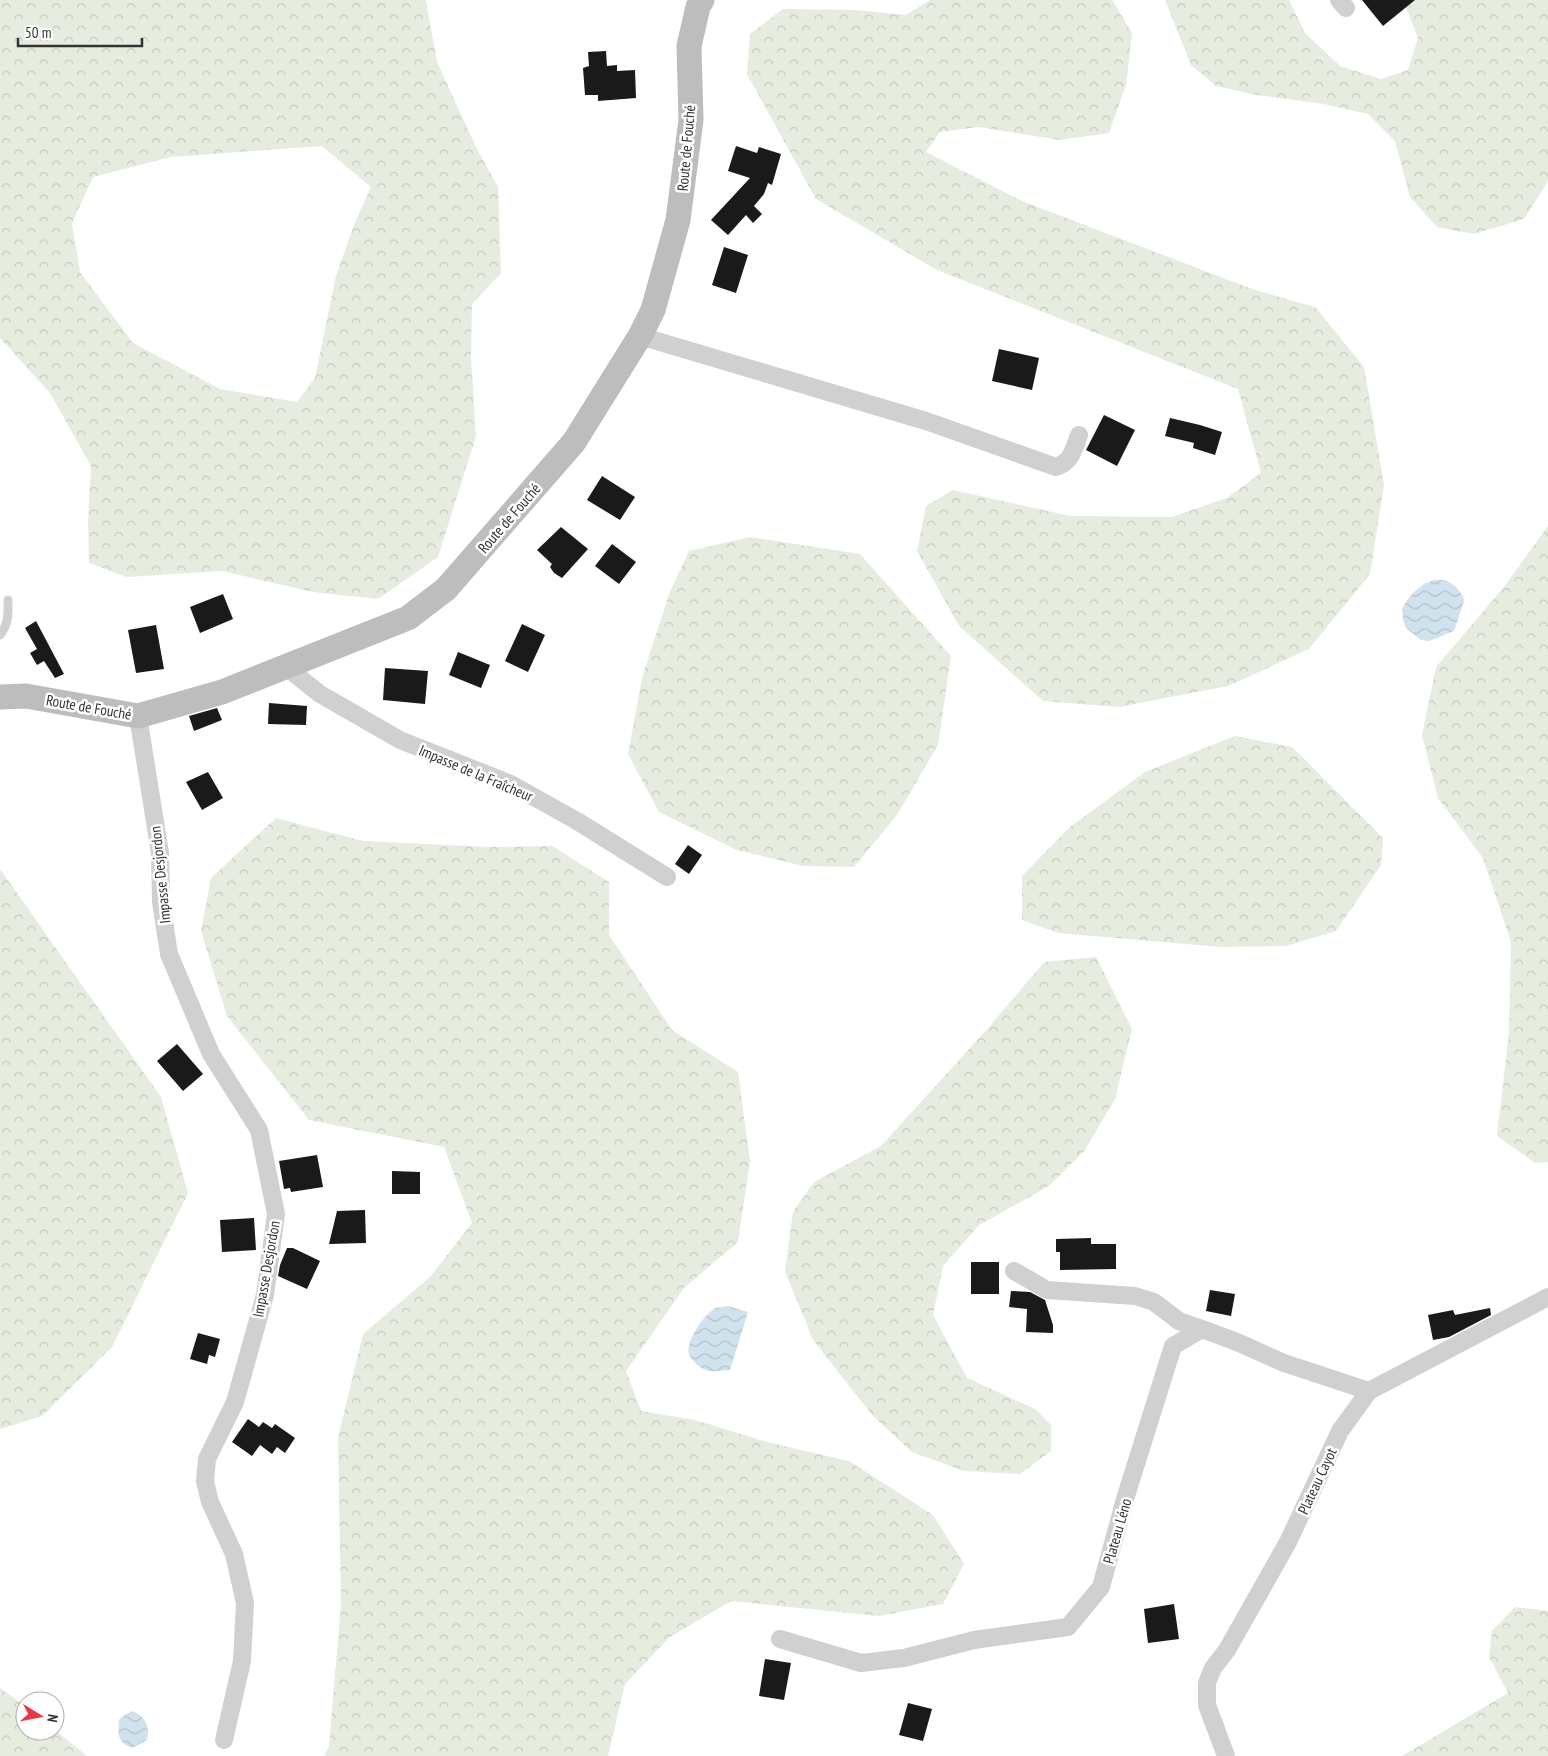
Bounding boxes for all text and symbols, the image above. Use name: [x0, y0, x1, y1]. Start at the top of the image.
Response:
scale bar: [18, 15, 141, 47]
text: 50 m: [25, 23, 51, 42]
street label: Route de Fouché: [673, 104, 699, 192]
street label: Route de Fouché: [474, 479, 544, 557]
street label: Route de Fouché: [45, 690, 133, 724]
street label: Impasse de la Fraîcheur: [416, 740, 537, 806]
street label: Impasse Desjordon: [145, 825, 175, 925]
street label: Impasse Desjordon: [248, 1219, 284, 1319]
street label: Plateau Cayot: [1293, 1445, 1341, 1517]
street label: Plateau Léno: [1099, 1496, 1135, 1566]
north arrow: [15, 1691, 65, 1741]
text: N: [43, 1713, 62, 1724]

